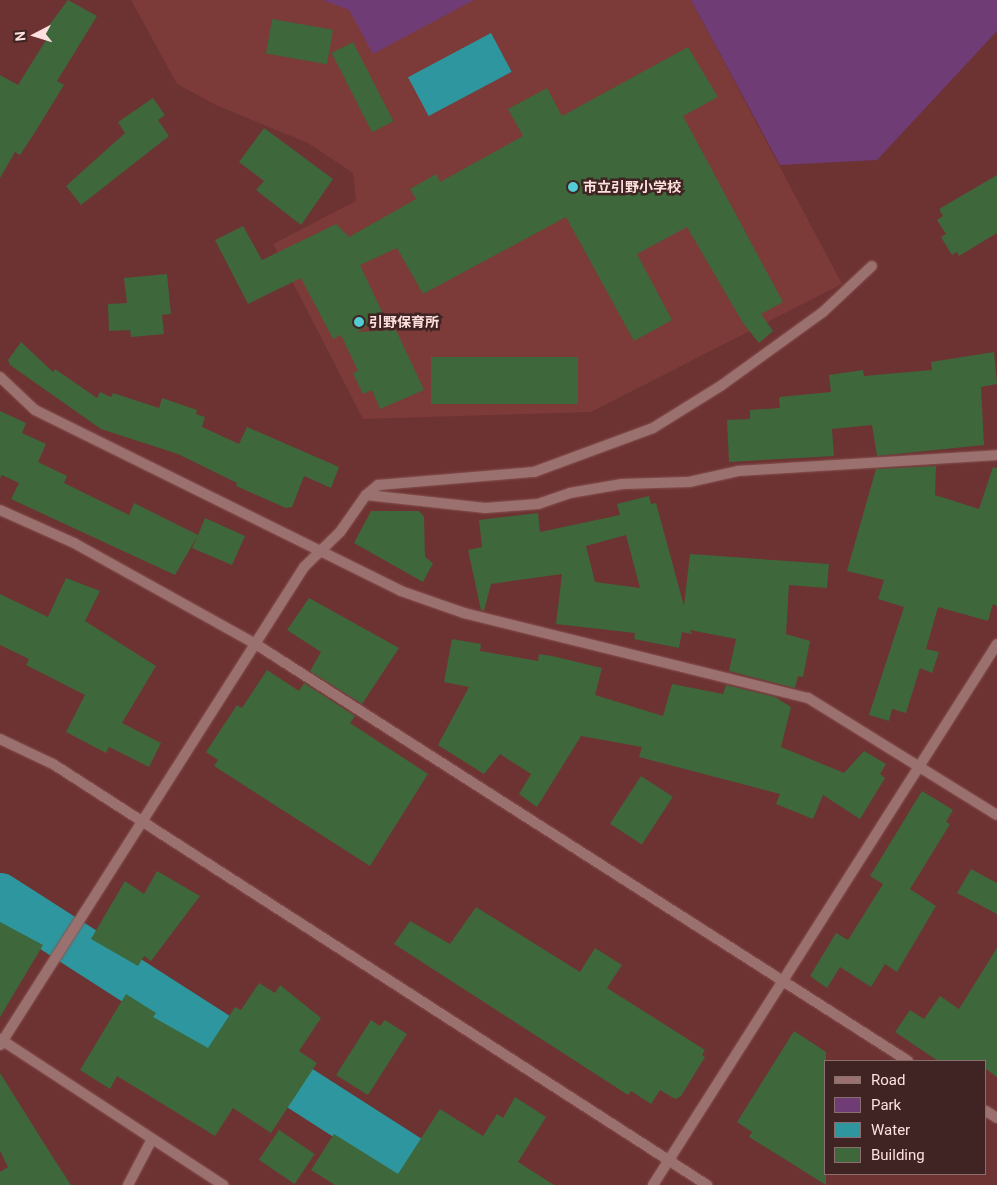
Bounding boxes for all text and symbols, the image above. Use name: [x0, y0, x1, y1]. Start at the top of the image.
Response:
north arrow: [10, 10, 60, 60]
text: N: [12, 31, 28, 42]
place label: 市立引野小学校: [583, 179, 681, 195]
marker: 市立引野小学校: [567, 181, 579, 193]
place label: 引野保育所: [369, 314, 439, 330]
marker: 引野保育所: [353, 316, 365, 328]
legend: [824, 1060, 987, 1175]
text: Road: [871, 1071, 905, 1089]
text: Park: [871, 1096, 901, 1114]
text: Water: [871, 1121, 910, 1139]
text: Building: [871, 1146, 925, 1164]

